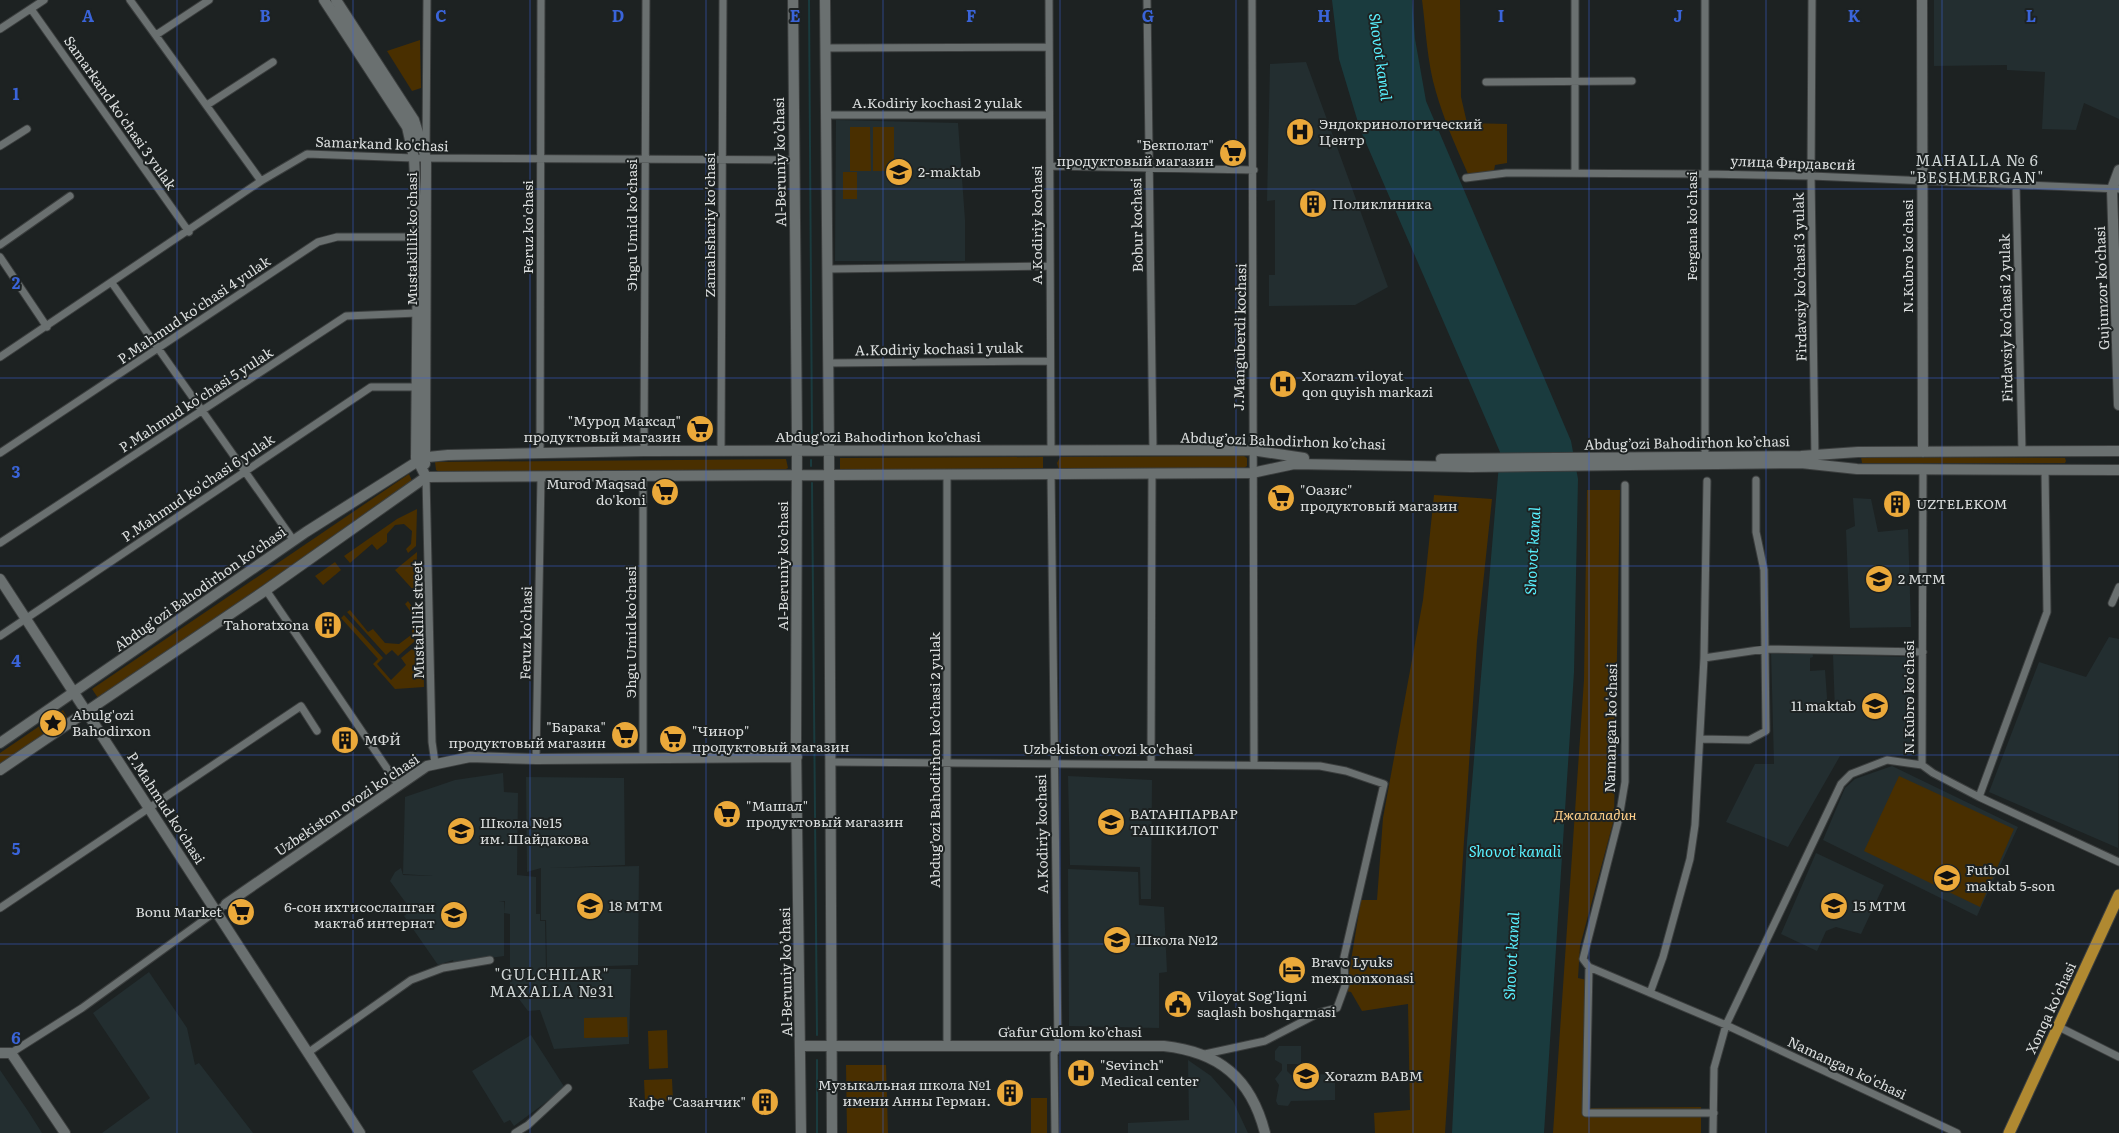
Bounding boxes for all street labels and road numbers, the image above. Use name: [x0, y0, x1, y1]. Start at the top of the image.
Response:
street label: Samarkand ko'chasi 3 yulak: [60, 31, 182, 194]
street label: A.Kodiriy kochasi 2 yulak: [852, 92, 1022, 112]
street label: Al-Beruniy ko’chasi: [768, 97, 790, 227]
street label: Samarkand ko'chasi: [315, 131, 449, 155]
street label: улица Фирдавсий: [1730, 150, 1856, 174]
street label: Zamahshariy ko'chasi: [699, 152, 719, 298]
street label: Эhgu Umid ko’chasi: [621, 158, 641, 291]
street label: A.Kodiriy kochasi: [1026, 165, 1046, 285]
street label: Fergana ko'chasi: [1681, 171, 1701, 281]
street label: Mustakillik ko'chasi: [401, 172, 421, 306]
street label: Bobur kochasi: [1125, 177, 1147, 273]
street label: Feruz ko'chasi: [517, 180, 537, 274]
street label: Firdavsiy ko'chasi 3 yulak: [1788, 192, 1810, 362]
street label: N.Kubro ko'chasi: [1897, 199, 1917, 313]
street label: Gujumzor ko'chasi: [2089, 225, 2113, 350]
street label: Firdavsiy ko'chasi 2 yulak: [1994, 233, 2016, 402]
street label: P.Mahmud ko'chasi 4 yulak: [113, 250, 274, 368]
street label: J.Manguberdi kochasi: [1228, 263, 1250, 411]
street label: A.Kodiriy kochasi 1 yulak: [855, 337, 1024, 359]
street label: P.Mahmud ko'chasi 5 yulak: [115, 341, 277, 457]
street label: Abdug’ozi Bahodirhon ko’chasi: [775, 426, 981, 446]
street label: Abdug’ozi Bahodirhon ko’chasi: [1180, 426, 1386, 454]
street label: P.Mahmud ko'chasi 6 yulak: [117, 428, 278, 546]
street label: Abdug’ozi Bahodirhon ko’chasi: [1584, 430, 1790, 454]
street label: Al-Beruniy ko’chasi: [772, 501, 792, 631]
street label: Abdug’ozi Bahodirhon ko’chasi: [109, 521, 290, 655]
street label: Mustakillik street: [406, 560, 428, 679]
street label: Эhgu Umid ko’chasi: [620, 565, 640, 698]
street label: Feruz ko'chasi: [514, 586, 536, 680]
street label: Abdug’ozi Bahodirhon ko’chasi 2 yulak: [924, 632, 944, 888]
street label: N.Kubro ko'chasi: [1898, 640, 1918, 754]
street label: Namangan ko'chasi: [1599, 663, 1621, 793]
street label: Uzbekiston ovozi ko'chasi: [1023, 738, 1193, 758]
street label: P.Mahmud ko'chasi: [123, 748, 211, 868]
street label: Uzbekiston ovozi ko'chasi: [270, 748, 423, 860]
street label: A.Kodiriy kochasi: [1030, 774, 1052, 894]
street label: Al-Beruniy ko’chasi: [774, 907, 796, 1037]
street label: Xonqa ko'chasi: [2020, 958, 2080, 1057]
street label: Gʻafur Gʻulom ko’chasi: [998, 1021, 1142, 1041]
street label: Namangan ko'chasi: [1785, 1031, 1911, 1104]

